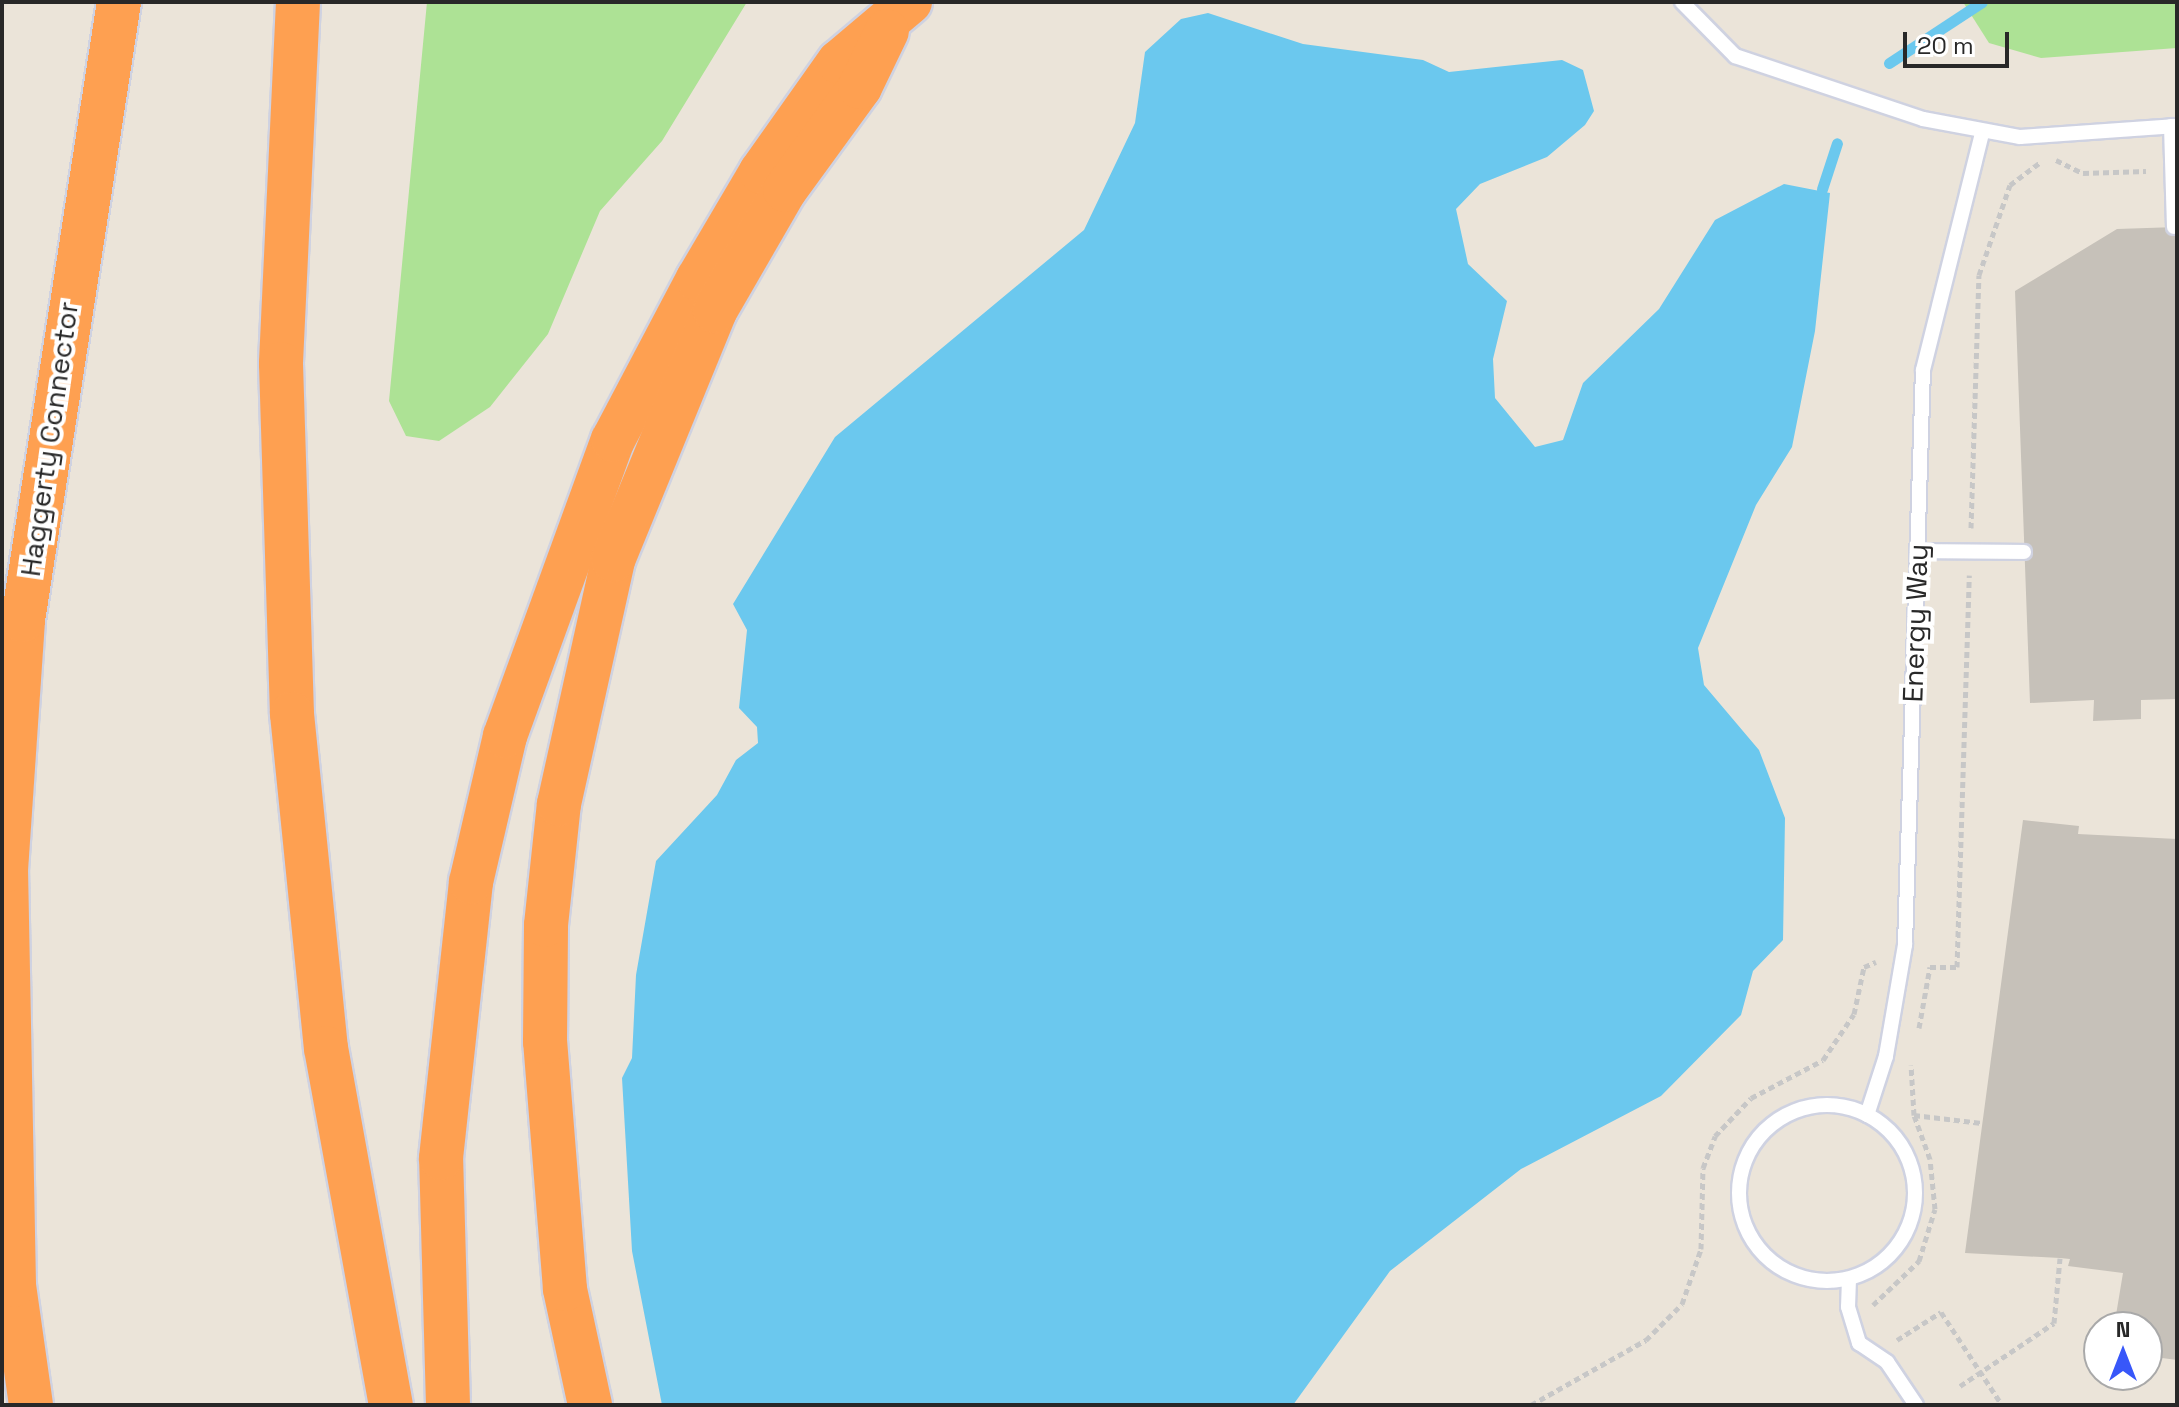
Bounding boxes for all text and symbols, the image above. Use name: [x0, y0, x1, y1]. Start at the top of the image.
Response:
scale bar: [1907, 16, 2013, 66]
text: 20 m: [1917, 30, 1974, 61]
street label: Haggerty Connector: [13, 300, 85, 578]
street label: Energy Way: [1895, 543, 1935, 703]
north arrow: [2083, 1311, 2163, 1391]
text: N: [2116, 1315, 2130, 1343]

